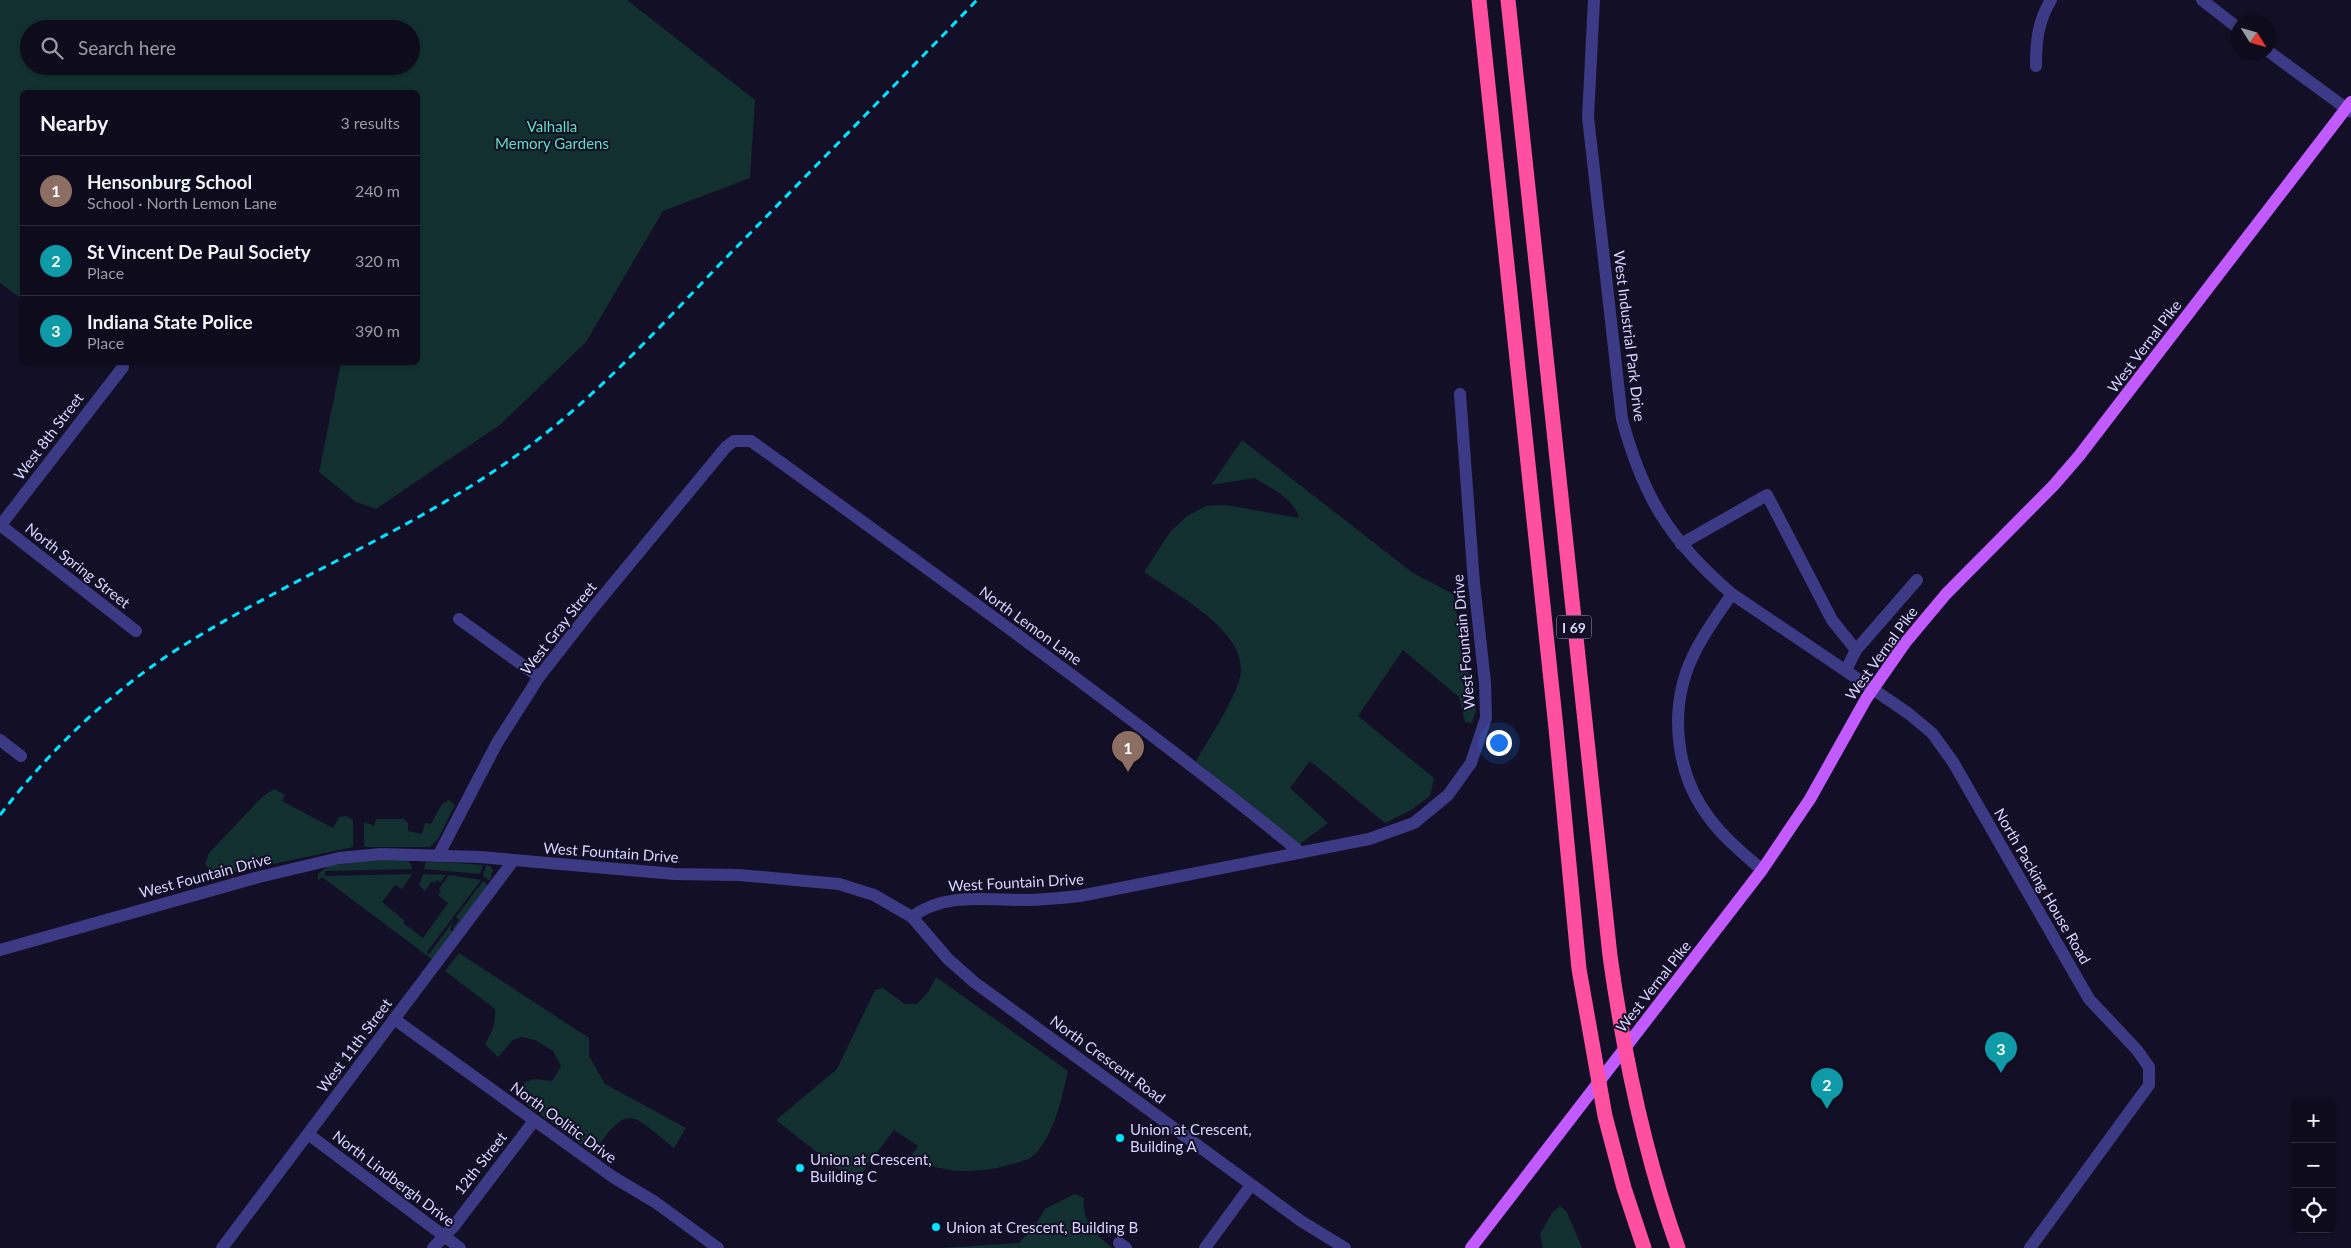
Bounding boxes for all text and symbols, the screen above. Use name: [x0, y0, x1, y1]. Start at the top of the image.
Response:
north arrow: [2231, 15, 2276, 60]
search box: [20, 20, 420, 75]
icon: search: [38, 34, 66, 62]
text: Search here: [78, 36, 176, 59]
text: Nearby: [40, 110, 108, 135]
text: 3 results: [340, 113, 400, 132]
park label: Valhalla Memory Gardens: [495, 117, 609, 152]
text: Hensonburg School: [87, 170, 252, 193]
text: 1: [51, 181, 61, 200]
text: 240 m: [355, 181, 400, 200]
text: School · North Lemon Lane: [87, 193, 277, 212]
text: St Vincent De Paul Society: [87, 240, 311, 263]
street label: West Industrial Park Drive: [1611, 249, 1649, 423]
text: 2: [51, 251, 61, 270]
text: 320 m: [355, 251, 400, 270]
text: Place: [87, 263, 124, 282]
street label: West Vernal Pike: [2103, 296, 2185, 396]
text: Indiana State Police: [87, 310, 253, 333]
text: 3: [51, 321, 61, 340]
text: 390 m: [355, 321, 400, 340]
text: Place: [87, 333, 124, 352]
street label: West 8th Street: [9, 389, 87, 483]
street label: North Spring Street: [22, 519, 134, 612]
street label: West Fountain Drive: [1448, 574, 1478, 710]
street label: West Gray Street: [516, 578, 600, 678]
street label: North Lemon Lane: [976, 582, 1086, 668]
street label: West Vernal Pike: [1841, 603, 1921, 703]
road number: I 69: [1556, 616, 1592, 638]
your location: [1486, 730, 1512, 756]
pin: 1: [1112, 731, 1144, 772]
street label: North Packing House Road: [1991, 805, 2095, 967]
street label: West Fountain Drive: [543, 838, 679, 866]
street label: West Fountain Drive: [137, 849, 273, 901]
street label: West Fountain Drive: [948, 869, 1084, 895]
street label: West Vernal Pike: [1612, 937, 1694, 1035]
street label: West 11th Street: [313, 994, 396, 1095]
street label: North Crescent Road: [1047, 1011, 1169, 1107]
pin: 3: [1985, 1032, 2017, 1073]
pin: 2: [1811, 1068, 1843, 1109]
street label: North Oolitic Drive: [508, 1078, 620, 1166]
map controls: [2291, 1098, 2336, 1233]
button: +: [2291, 1098, 2336, 1143]
place label: Union at Crescent, Building A: [1130, 1120, 1252, 1155]
street label: North Lindbergh Drive: [329, 1126, 459, 1230]
street label: 12th Street: [450, 1128, 510, 1198]
marker: Union at Crescent, Building A: [1114, 1132, 1126, 1144]
button: −: [2291, 1143, 2336, 1188]
place label: Union at Crescent, Building C: [810, 1150, 932, 1185]
marker: Union at Crescent, Building C: [794, 1162, 806, 1174]
button: locate: [2291, 1188, 2336, 1233]
place label: Union at Crescent, Building B: [946, 1218, 1138, 1236]
marker: Union at Crescent, Building B: [930, 1221, 942, 1233]

